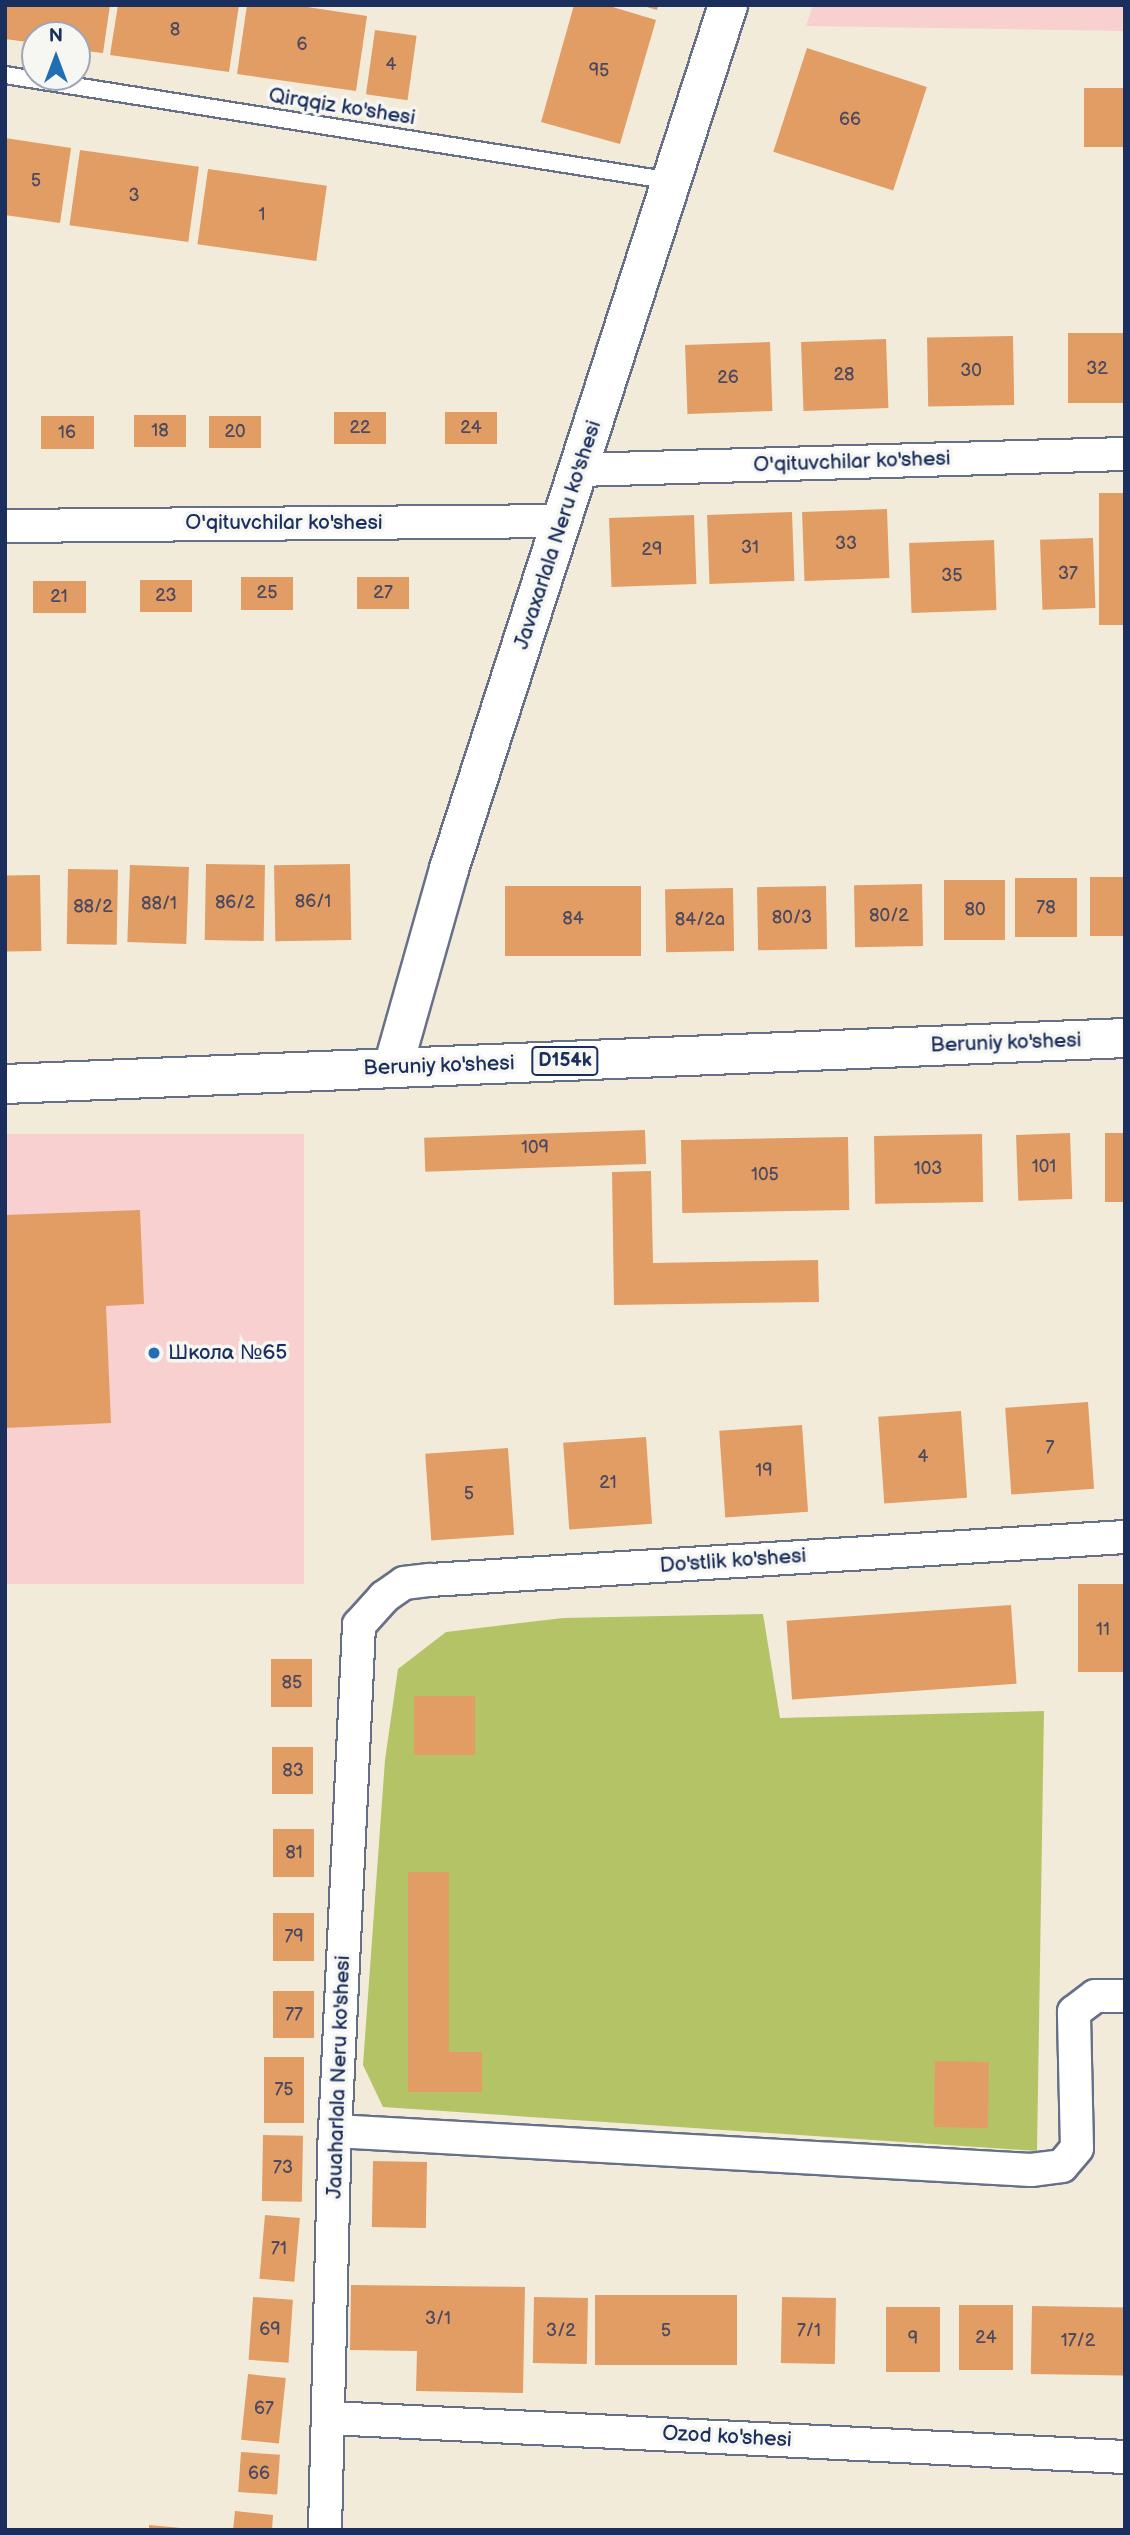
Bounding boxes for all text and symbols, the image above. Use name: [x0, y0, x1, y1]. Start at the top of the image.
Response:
house number: 8: [170, 19, 180, 41]
north arrow: [21, 21, 91, 91]
text: N: [49, 25, 63, 48]
house number: 6: [297, 34, 307, 56]
house number: 4: [386, 54, 396, 76]
house number: 95: [589, 60, 609, 82]
street label: Qirqqiz ko'shesi: [267, 83, 417, 131]
house number: 66: [839, 109, 861, 131]
house number: 5: [31, 170, 41, 192]
house number: 3: [128, 185, 140, 207]
house number: 1: [259, 204, 265, 226]
house number: 32: [1086, 358, 1108, 380]
house number: 30: [960, 360, 982, 382]
house number: 28: [833, 364, 855, 386]
house number: 26: [717, 367, 739, 389]
house number: 22: [349, 417, 371, 439]
house number: 24: [460, 417, 482, 439]
street label: Javaxarlala Neru ko'shesi: [509, 417, 607, 653]
house number: 18: [151, 420, 169, 442]
house number: 20: [224, 421, 246, 443]
house number: 16: [58, 422, 76, 444]
street label: O'qituvchilar ko'shesi: [753, 446, 951, 478]
street label: O'qituvchilar ko'shesi: [185, 510, 383, 536]
house number: 33: [835, 533, 857, 555]
house number: 31: [741, 537, 759, 559]
house number: 29: [641, 539, 663, 561]
house number: 37: [1058, 563, 1078, 585]
house number: 35: [941, 565, 963, 587]
house number: 25: [257, 582, 277, 604]
house number: 27: [373, 582, 393, 604]
house number: 23: [155, 585, 177, 607]
house number: 21: [50, 586, 68, 608]
house number: 86/1: [295, 891, 331, 913]
house number: 86/2: [215, 892, 255, 914]
house number: 88/1: [141, 893, 177, 915]
house number: 88/2: [73, 896, 113, 918]
house number: 78: [1036, 897, 1056, 919]
house number: 80: [964, 899, 986, 921]
house number: 80/2: [869, 905, 909, 927]
house number: 80/3: [772, 907, 812, 929]
house number: 84: [562, 908, 584, 930]
house number: 84/2a: [675, 909, 725, 931]
street label: Beruniy ko'shesi: [929, 1028, 1083, 1058]
road number: D154k: [530, 1046, 600, 1077]
street label: Beruniy ko'shesi: [362, 1051, 516, 1081]
house number: 109: [521, 1137, 549, 1159]
house number: 101: [1032, 1156, 1056, 1178]
house number: 103: [914, 1158, 942, 1180]
house number: 105: [751, 1164, 779, 1186]
place label: Школа №65: [168, 1340, 287, 1366]
marker: Школа №65: [146, 1345, 162, 1361]
house number: 7: [1046, 1437, 1054, 1459]
house number: 4: [918, 1446, 928, 1468]
house number: 19: [755, 1460, 773, 1482]
house number: 21: [599, 1472, 617, 1494]
house number: 5: [464, 1483, 474, 1505]
street label: Do'stlik ko'shesi: [659, 1543, 807, 1579]
house number: 11: [1096, 1619, 1110, 1641]
house number: 85: [282, 1672, 302, 1694]
house number: 83: [282, 1760, 304, 1782]
house number: 81: [285, 1842, 303, 1864]
house number: 79: [284, 1926, 304, 1948]
street label: Jauaharlala Neru ko'shesi: [322, 1955, 356, 2199]
house number: 77: [285, 2004, 303, 2026]
house number: 75: [274, 2079, 294, 2101]
house number: 73: [273, 2157, 293, 2179]
house number: 71: [271, 2238, 287, 2260]
house number: 3/1: [425, 2308, 451, 2330]
house number: 69: [259, 2319, 281, 2341]
house number: 3/2: [546, 2320, 576, 2342]
house number: 5: [661, 2320, 671, 2342]
house number: 7/1: [797, 2320, 821, 2342]
house number: 24: [975, 2327, 997, 2349]
house number: 9: [908, 2328, 918, 2350]
house number: 17/2: [1061, 2330, 1095, 2352]
house number: 67: [254, 2398, 274, 2420]
street label: Ozod ko'shesi: [662, 2421, 792, 2453]
house number: 66: [248, 2463, 270, 2485]

